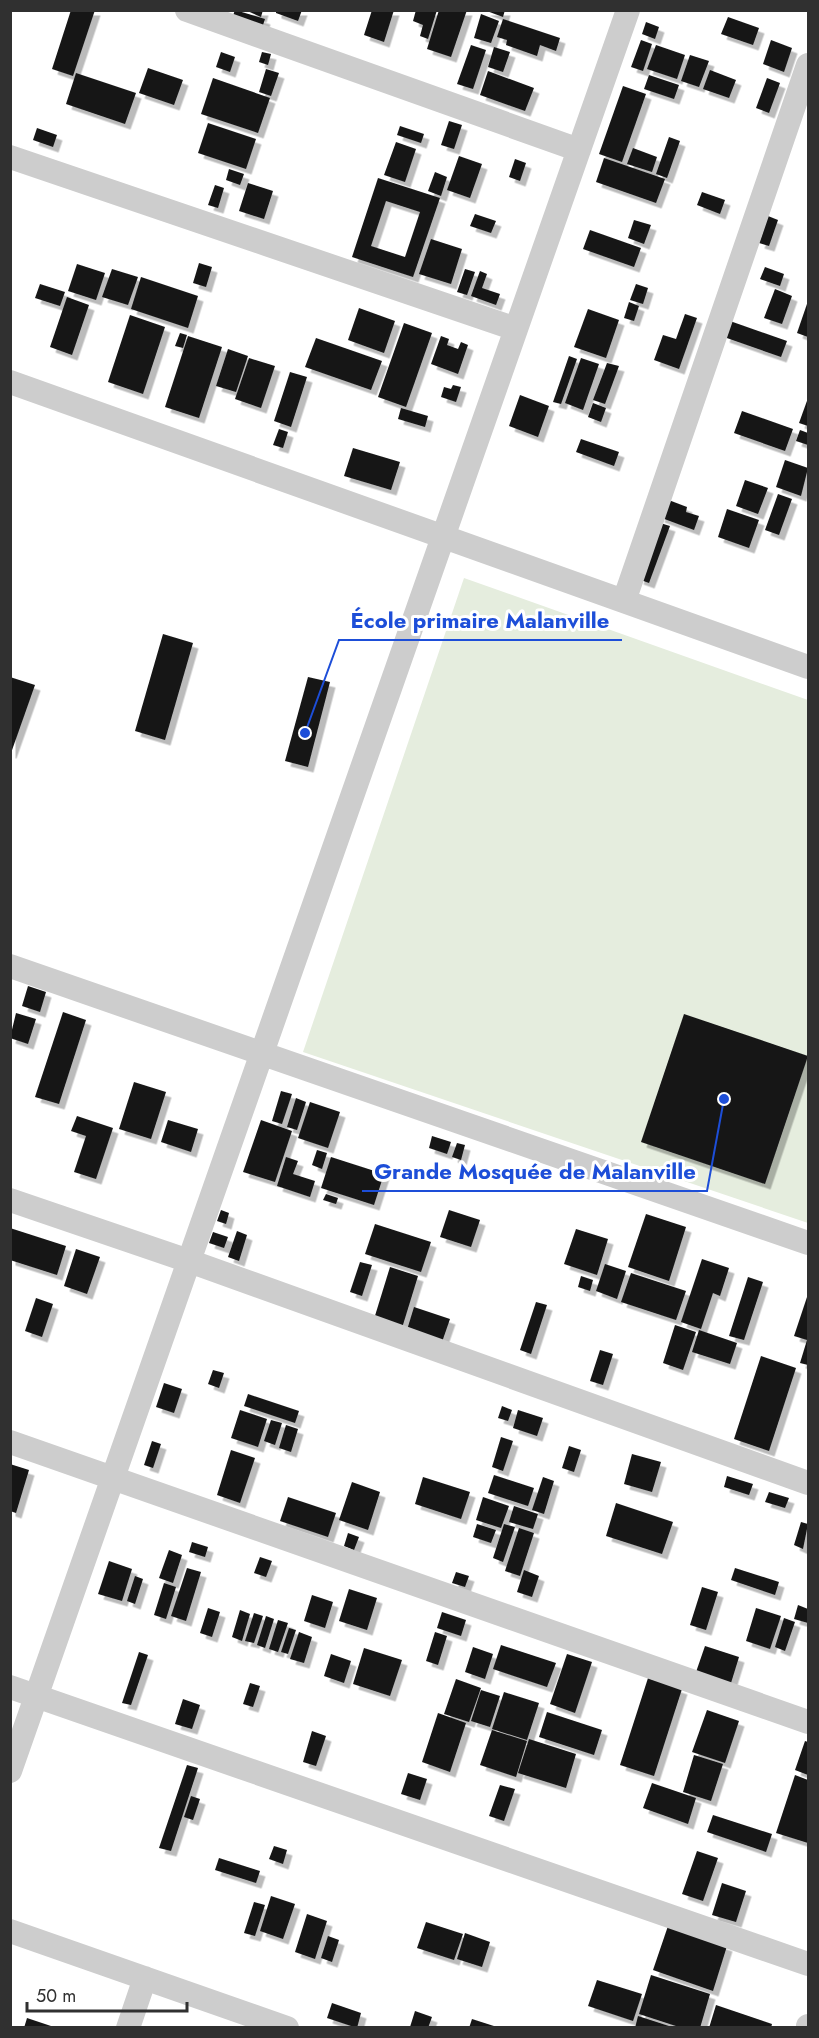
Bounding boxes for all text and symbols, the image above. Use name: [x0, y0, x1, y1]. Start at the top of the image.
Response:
callout: École primaire Malanville: [339, 600, 622, 640]
text: École primaire Malanville: [351, 604, 609, 636]
callout: Grande Mosquée de Malanville: [362, 1151, 707, 1191]
text: Grande Mosquée de Malanville: [374, 1155, 696, 1187]
scale bar: [27, 1975, 188, 2013]
text: 50 m: [36, 1983, 76, 2009]

